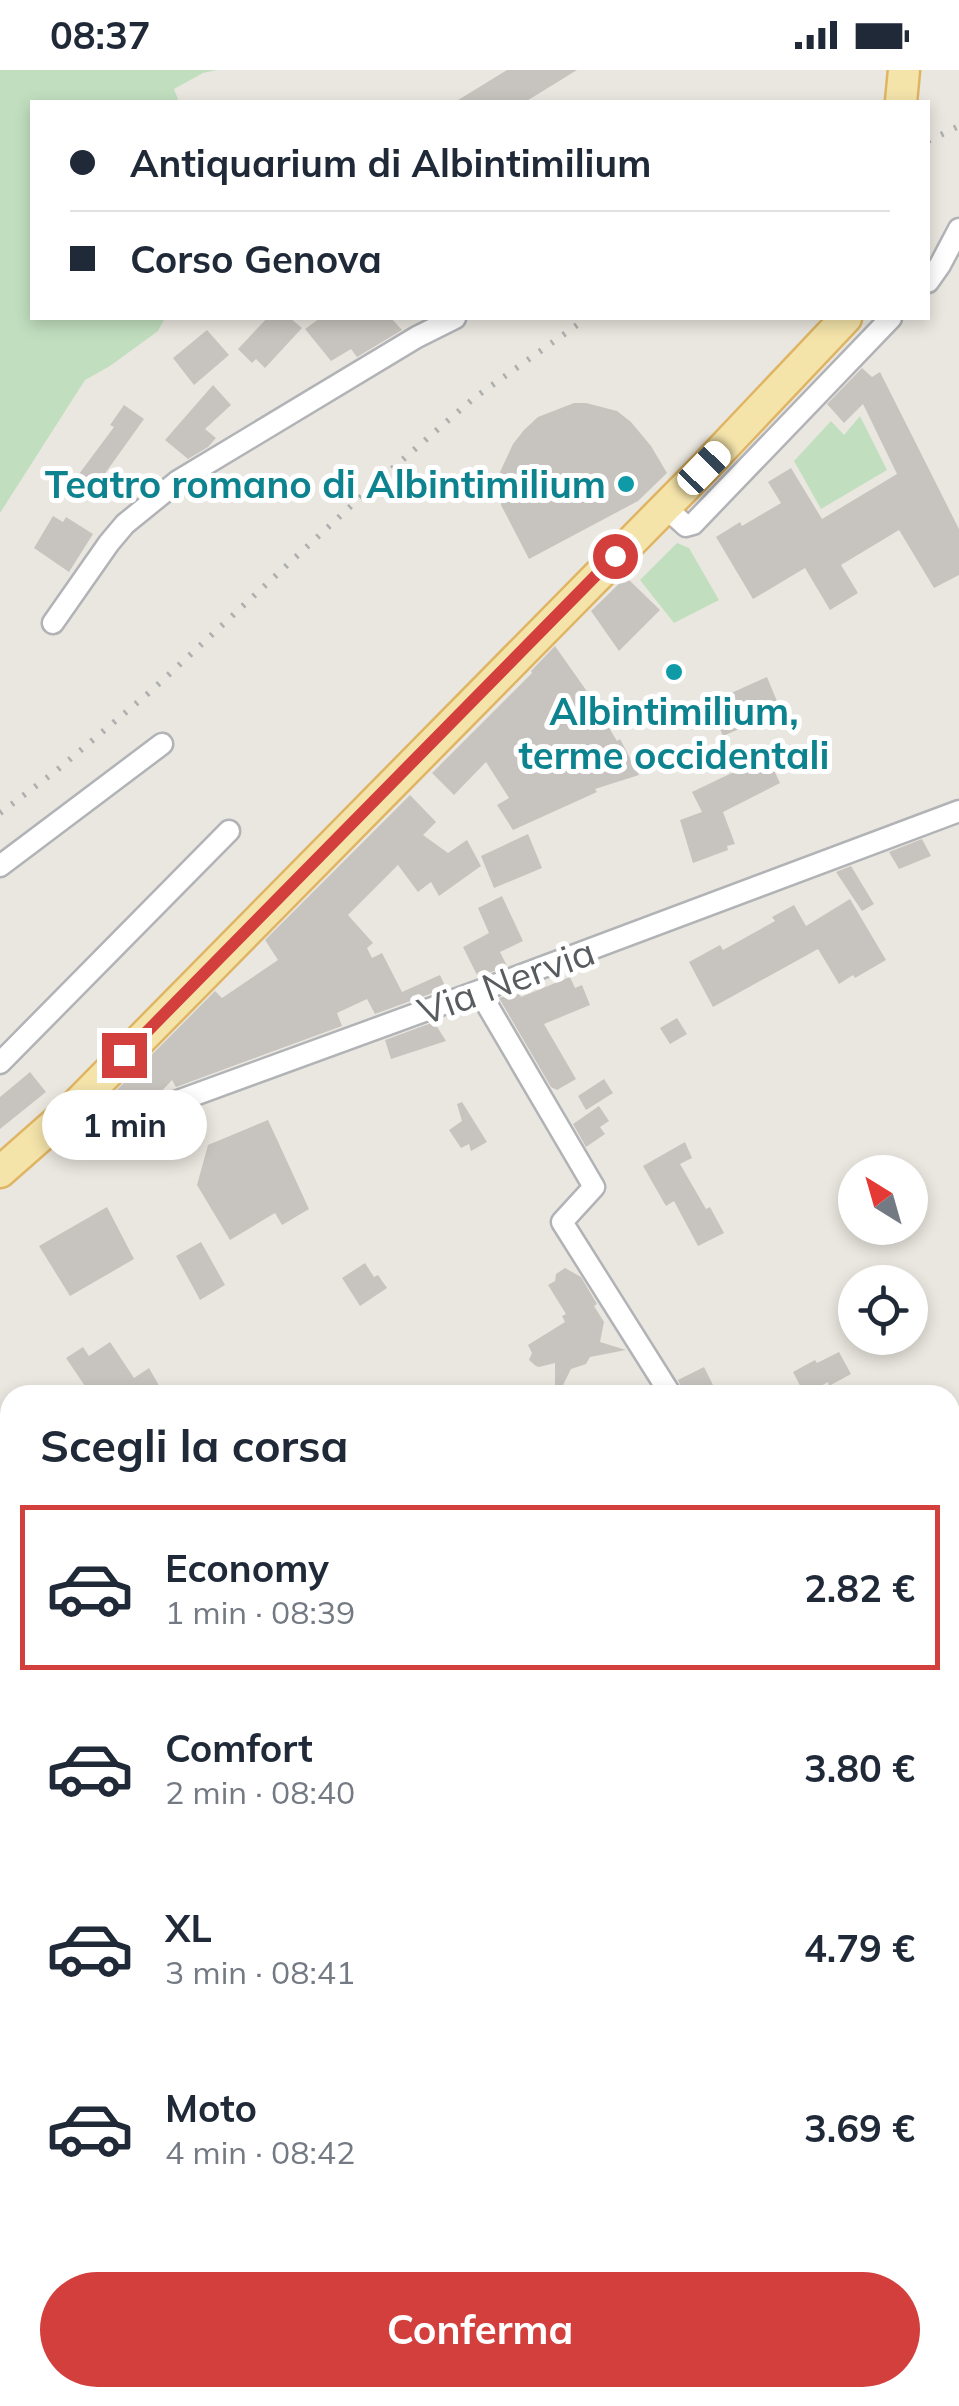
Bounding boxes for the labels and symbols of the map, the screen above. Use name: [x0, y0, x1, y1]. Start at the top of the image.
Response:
car: [672, 436, 736, 500]
place label: Teatro romano di Albintimilium: [45, 460, 606, 508]
marker: Teatro romano di Albintimilium: [615, 473, 637, 495]
route start: [593, 534, 638, 579]
marker: Albintimilium, terme occidentali: [663, 661, 685, 683]
place label: Albintimilium, terme occidentali: [519, 687, 829, 779]
street label: Via Nervia: [411, 927, 601, 1035]
route end: [102, 1033, 147, 1078]
callout: 1 min: [42, 1090, 206, 1160]
north arrow: [838, 1155, 928, 1245]

